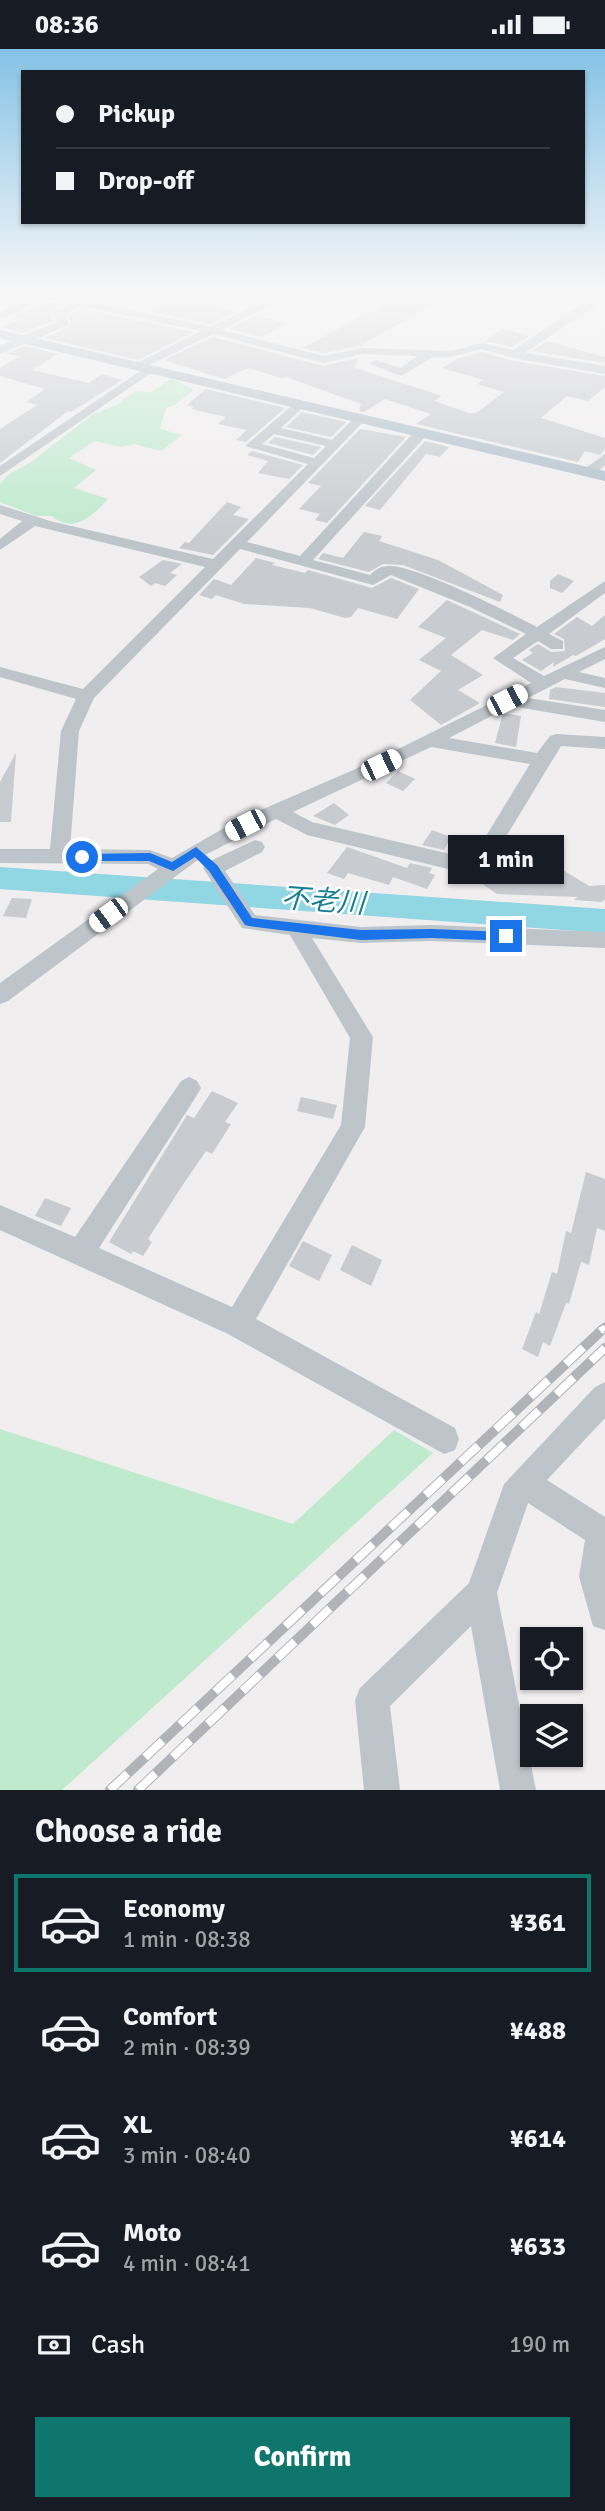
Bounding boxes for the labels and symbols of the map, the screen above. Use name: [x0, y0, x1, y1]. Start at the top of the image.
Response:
car: [484, 681, 531, 719]
car: [358, 746, 405, 784]
car: [222, 806, 269, 844]
callout: 1 min: [448, 835, 564, 883]
route start: [66, 841, 98, 873]
water label: 不老川: [280, 881, 369, 921]
car: [85, 894, 132, 936]
route end: [490, 920, 522, 952]

